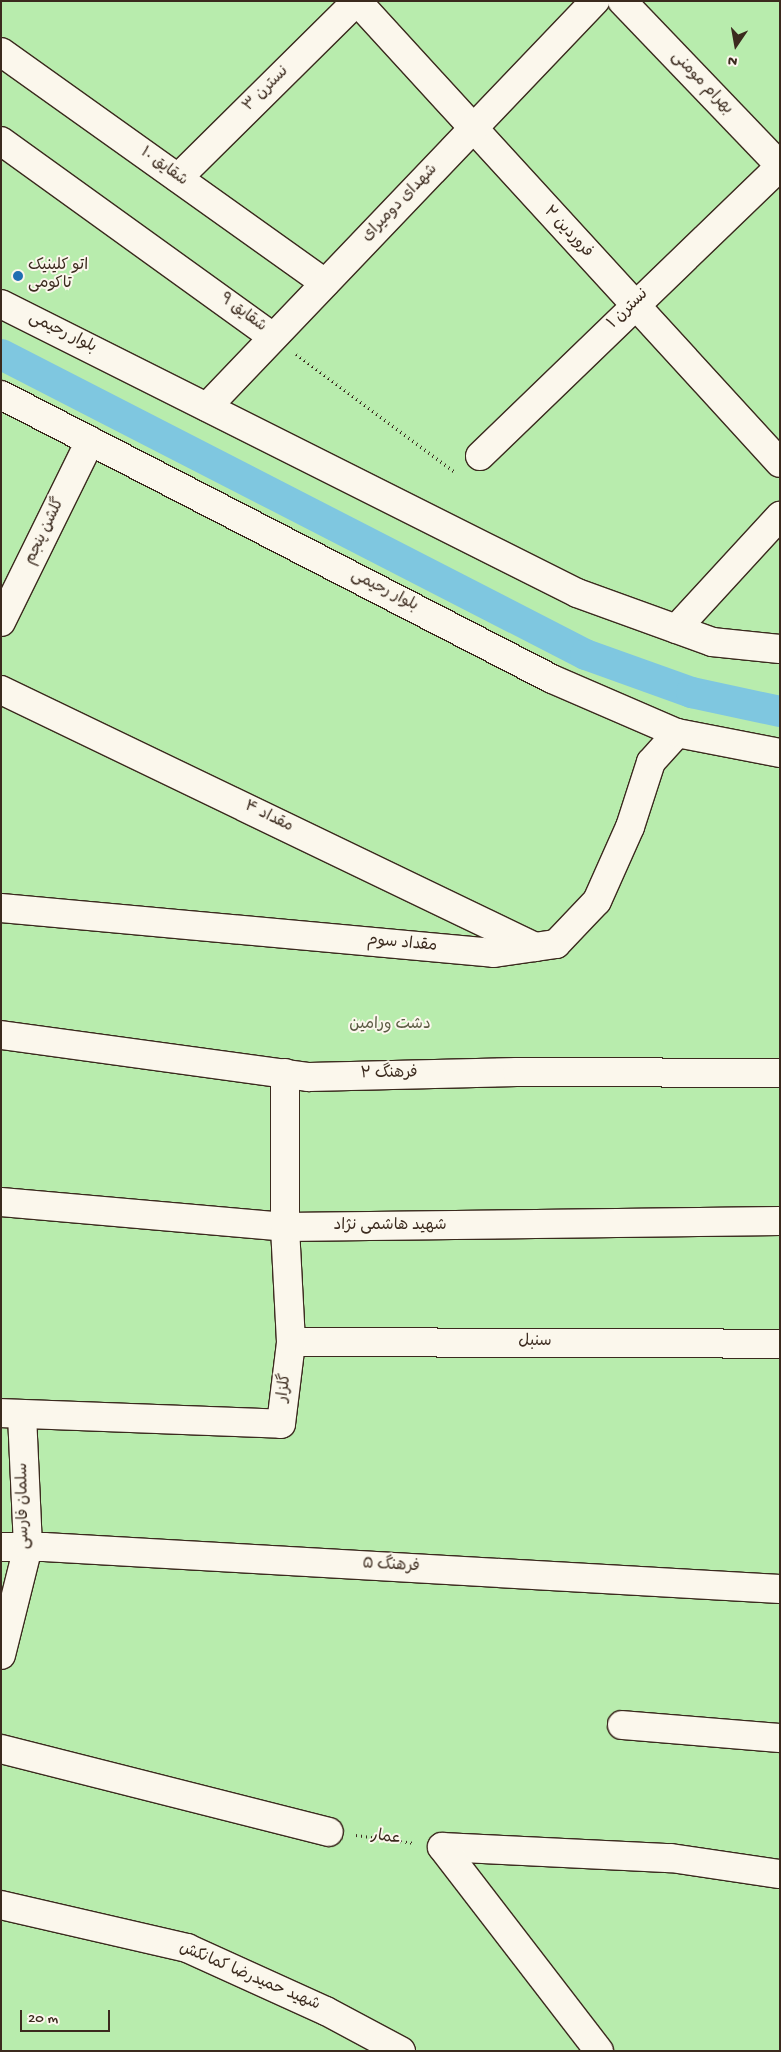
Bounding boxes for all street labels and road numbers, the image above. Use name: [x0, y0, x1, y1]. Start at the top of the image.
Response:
street label: بهرام مومنی: [666, 48, 736, 120]
street label: نسترن ۳: [240, 63, 294, 117]
street label: شقایق ۱۰: [135, 144, 191, 192]
street label: شهدای دومیرای: [359, 161, 443, 247]
street label: فروردین ۲: [538, 203, 596, 263]
street label: نسترن ۱: [605, 286, 653, 334]
street label: شقایق ۹: [215, 291, 269, 337]
street label: بلوار رحیمی: [25, 309, 99, 359]
street label: گلشن پنجم: [22, 496, 70, 568]
street label: بلوار رحیمی: [347, 567, 421, 617]
street label: مقداد ۴: [240, 798, 296, 838]
street label: مقداد سوم: [366, 932, 438, 958]
street label: فرهنگ ۲: [360, 1065, 418, 1085]
street label: شهید هاشمی نژاد: [333, 1217, 447, 1237]
street label: سنبل: [518, 1333, 552, 1353]
street label: گلزار: [275, 1373, 297, 1403]
street label: سلمان فارسی: [15, 1463, 35, 1549]
street label: فرهنگ ۵: [362, 1556, 420, 1578]
street label: عمار: [370, 1827, 402, 1851]
street label: شهید حمیدرضا کمانکش: [176, 1940, 322, 2016]

